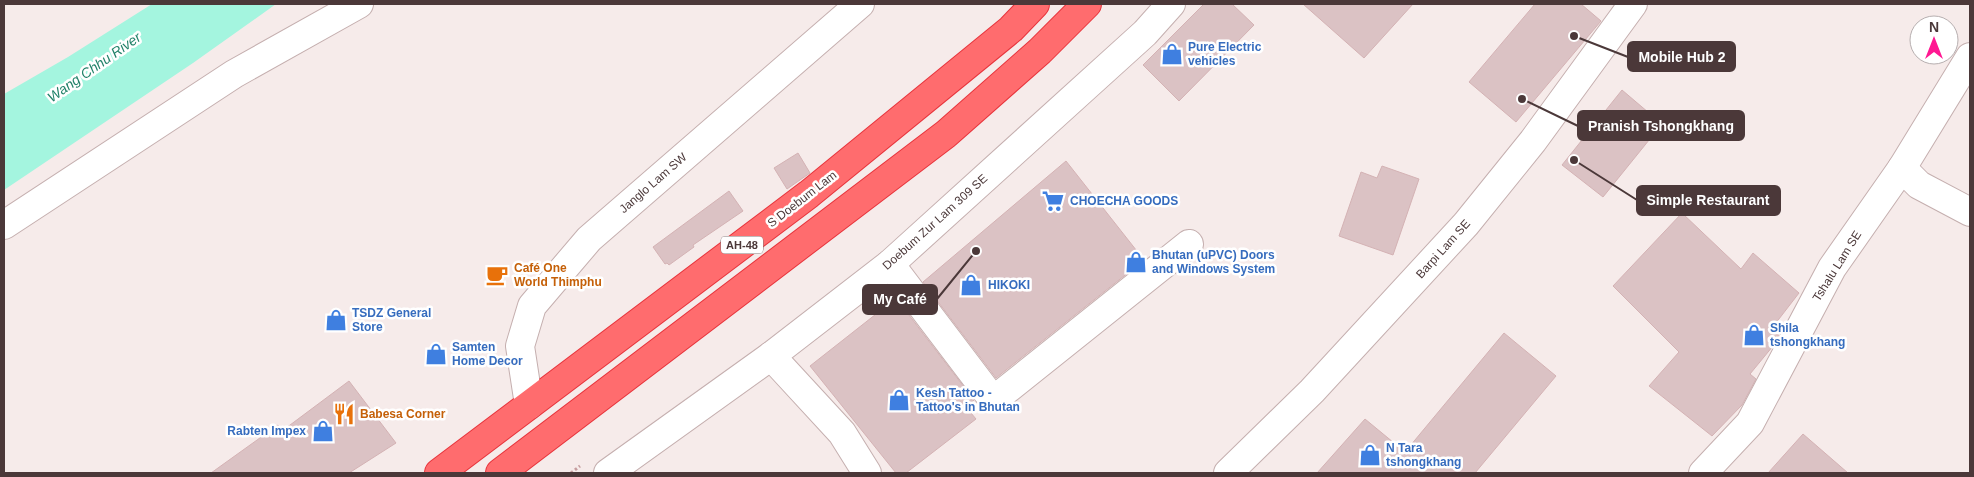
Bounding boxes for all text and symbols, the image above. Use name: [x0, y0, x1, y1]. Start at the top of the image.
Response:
north arrow: [1909, 15, 1959, 65]
text: N: [1929, 19, 1939, 35]
water label: Wang Chhu River: [44, 28, 145, 105]
place label: Pure Electric vehicles: [1188, 40, 1262, 68]
shop icon: Pure Electric vehicles: [1159, 41, 1185, 67]
callout: Mobile Hub 2: [1628, 42, 1735, 71]
text: Mobile Hub 2: [1638, 49, 1726, 65]
callout: Pranish Tshongkhang: [1578, 111, 1744, 140]
text: Pranish Tshongkhang: [1588, 118, 1734, 134]
street label: Janglo Lam SW: [616, 149, 690, 216]
street label: S Doebum Lam: [765, 168, 839, 230]
street label: Doebum Zur Lam 309 SE: [880, 171, 990, 273]
callout: Simple Restaurant: [1637, 186, 1780, 215]
supermarket icon: CHOECHA GOODS: [1040, 188, 1066, 214]
text: Simple Restaurant: [1647, 192, 1770, 208]
place label: CHOECHA GOODS: [1070, 194, 1178, 208]
street label: Barpi Lam SE: [1413, 217, 1473, 281]
street label: Tshalu Lam SE: [1810, 228, 1864, 304]
road number: AH-48: [721, 236, 763, 254]
place label: Bhutan (uPVC) Doors and Windows System: [1152, 248, 1275, 276]
shop icon: Bhutan (uPVC) Doors and Windows System: [1123, 249, 1149, 275]
place label: Café One World Thimphu: [514, 261, 602, 289]
cafe icon: Café One World Thimphu: [484, 262, 510, 288]
shop icon: HIKOKI: [958, 272, 984, 298]
place label: HIKOKI: [988, 278, 1030, 292]
callout: My Café: [863, 285, 937, 314]
text: My Café: [873, 291, 927, 307]
place label: TSDZ General Store: [352, 306, 431, 334]
shop icon: TSDZ General Store: [323, 307, 349, 333]
place label: Shila tshongkhang: [1770, 321, 1845, 349]
shop icon: Shila tshongkhang: [1741, 322, 1767, 348]
place label: Samten Home Decor: [452, 340, 523, 368]
shop icon: Samten Home Decor: [423, 341, 449, 367]
place label: Kesh Tattoo - Tattoo's in Bhutan: [916, 386, 1020, 414]
shop icon: Kesh Tattoo - Tattoo's in Bhutan: [886, 387, 912, 413]
restaurant icon: Babesa Corner: [331, 401, 357, 427]
place label: Babesa Corner: [360, 407, 446, 421]
shop icon: Rabten Impex: [310, 418, 336, 444]
place label: Rabten Impex: [227, 424, 306, 438]
place label: N Tara tshongkhang: [1386, 441, 1461, 469]
shop icon: N Tara tshongkhang: [1357, 442, 1383, 468]

